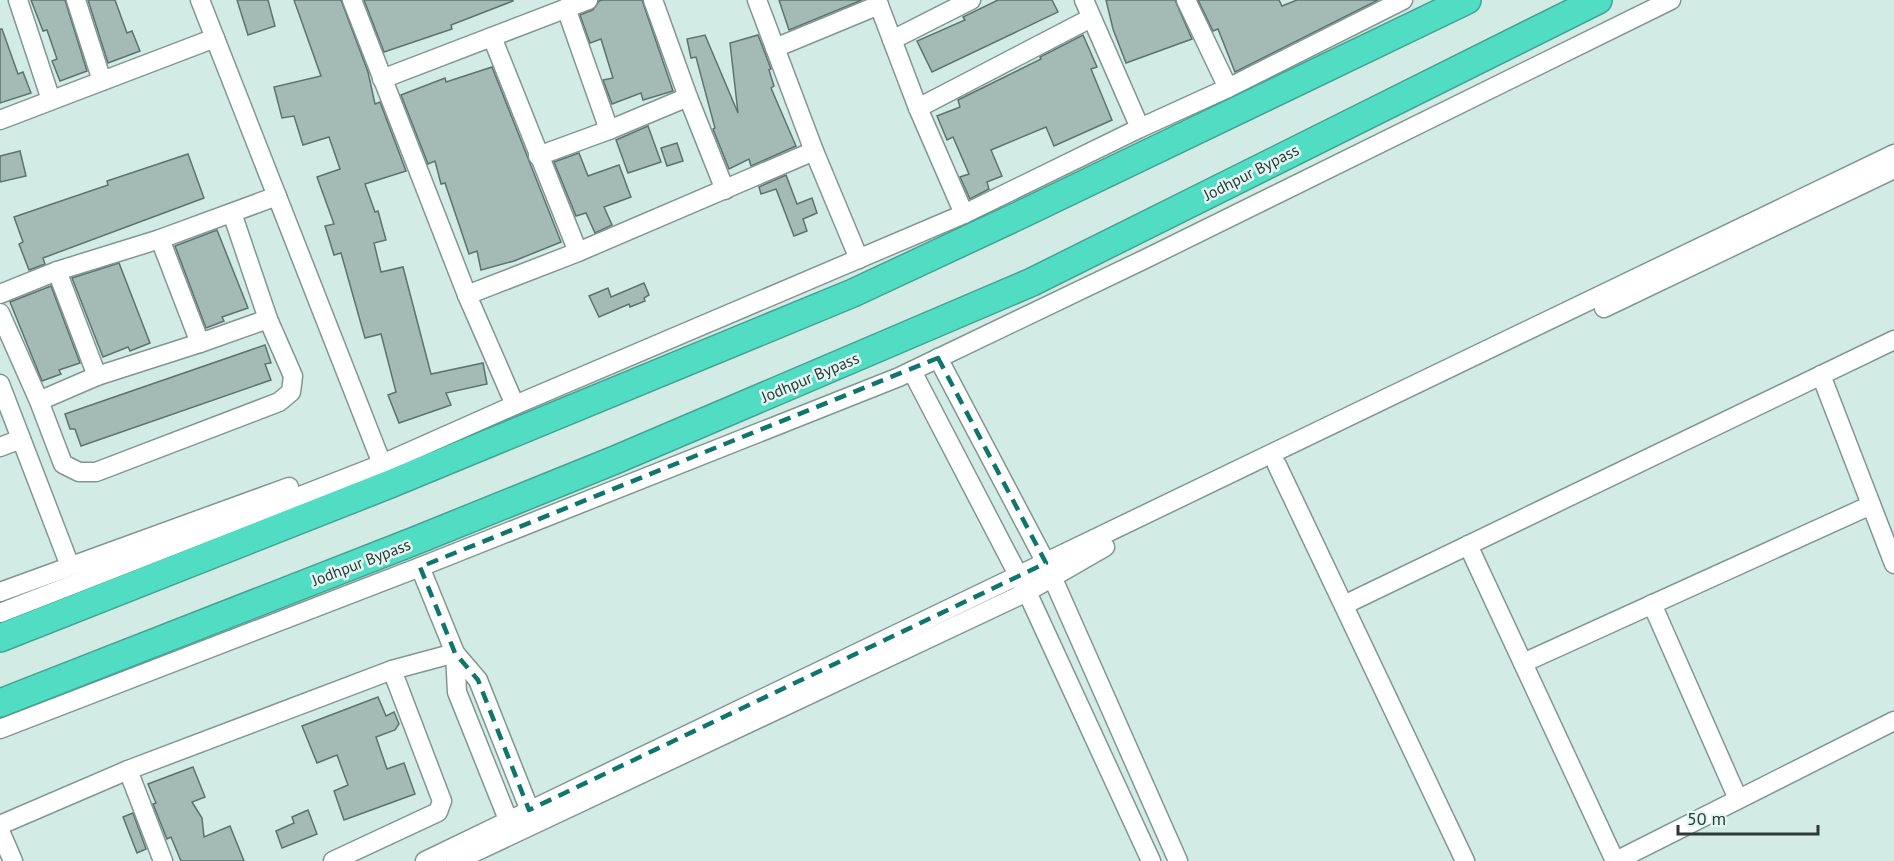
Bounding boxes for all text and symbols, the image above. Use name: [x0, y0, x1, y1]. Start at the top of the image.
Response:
street label: Jodhpur Bypass: [1199, 139, 1302, 205]
street label: Jodhpur Bypass: [757, 347, 862, 407]
street label: Jodhpur Bypass: [308, 534, 414, 590]
scale bar: [1678, 798, 1818, 836]
text: 50 m: [1687, 807, 1726, 830]

